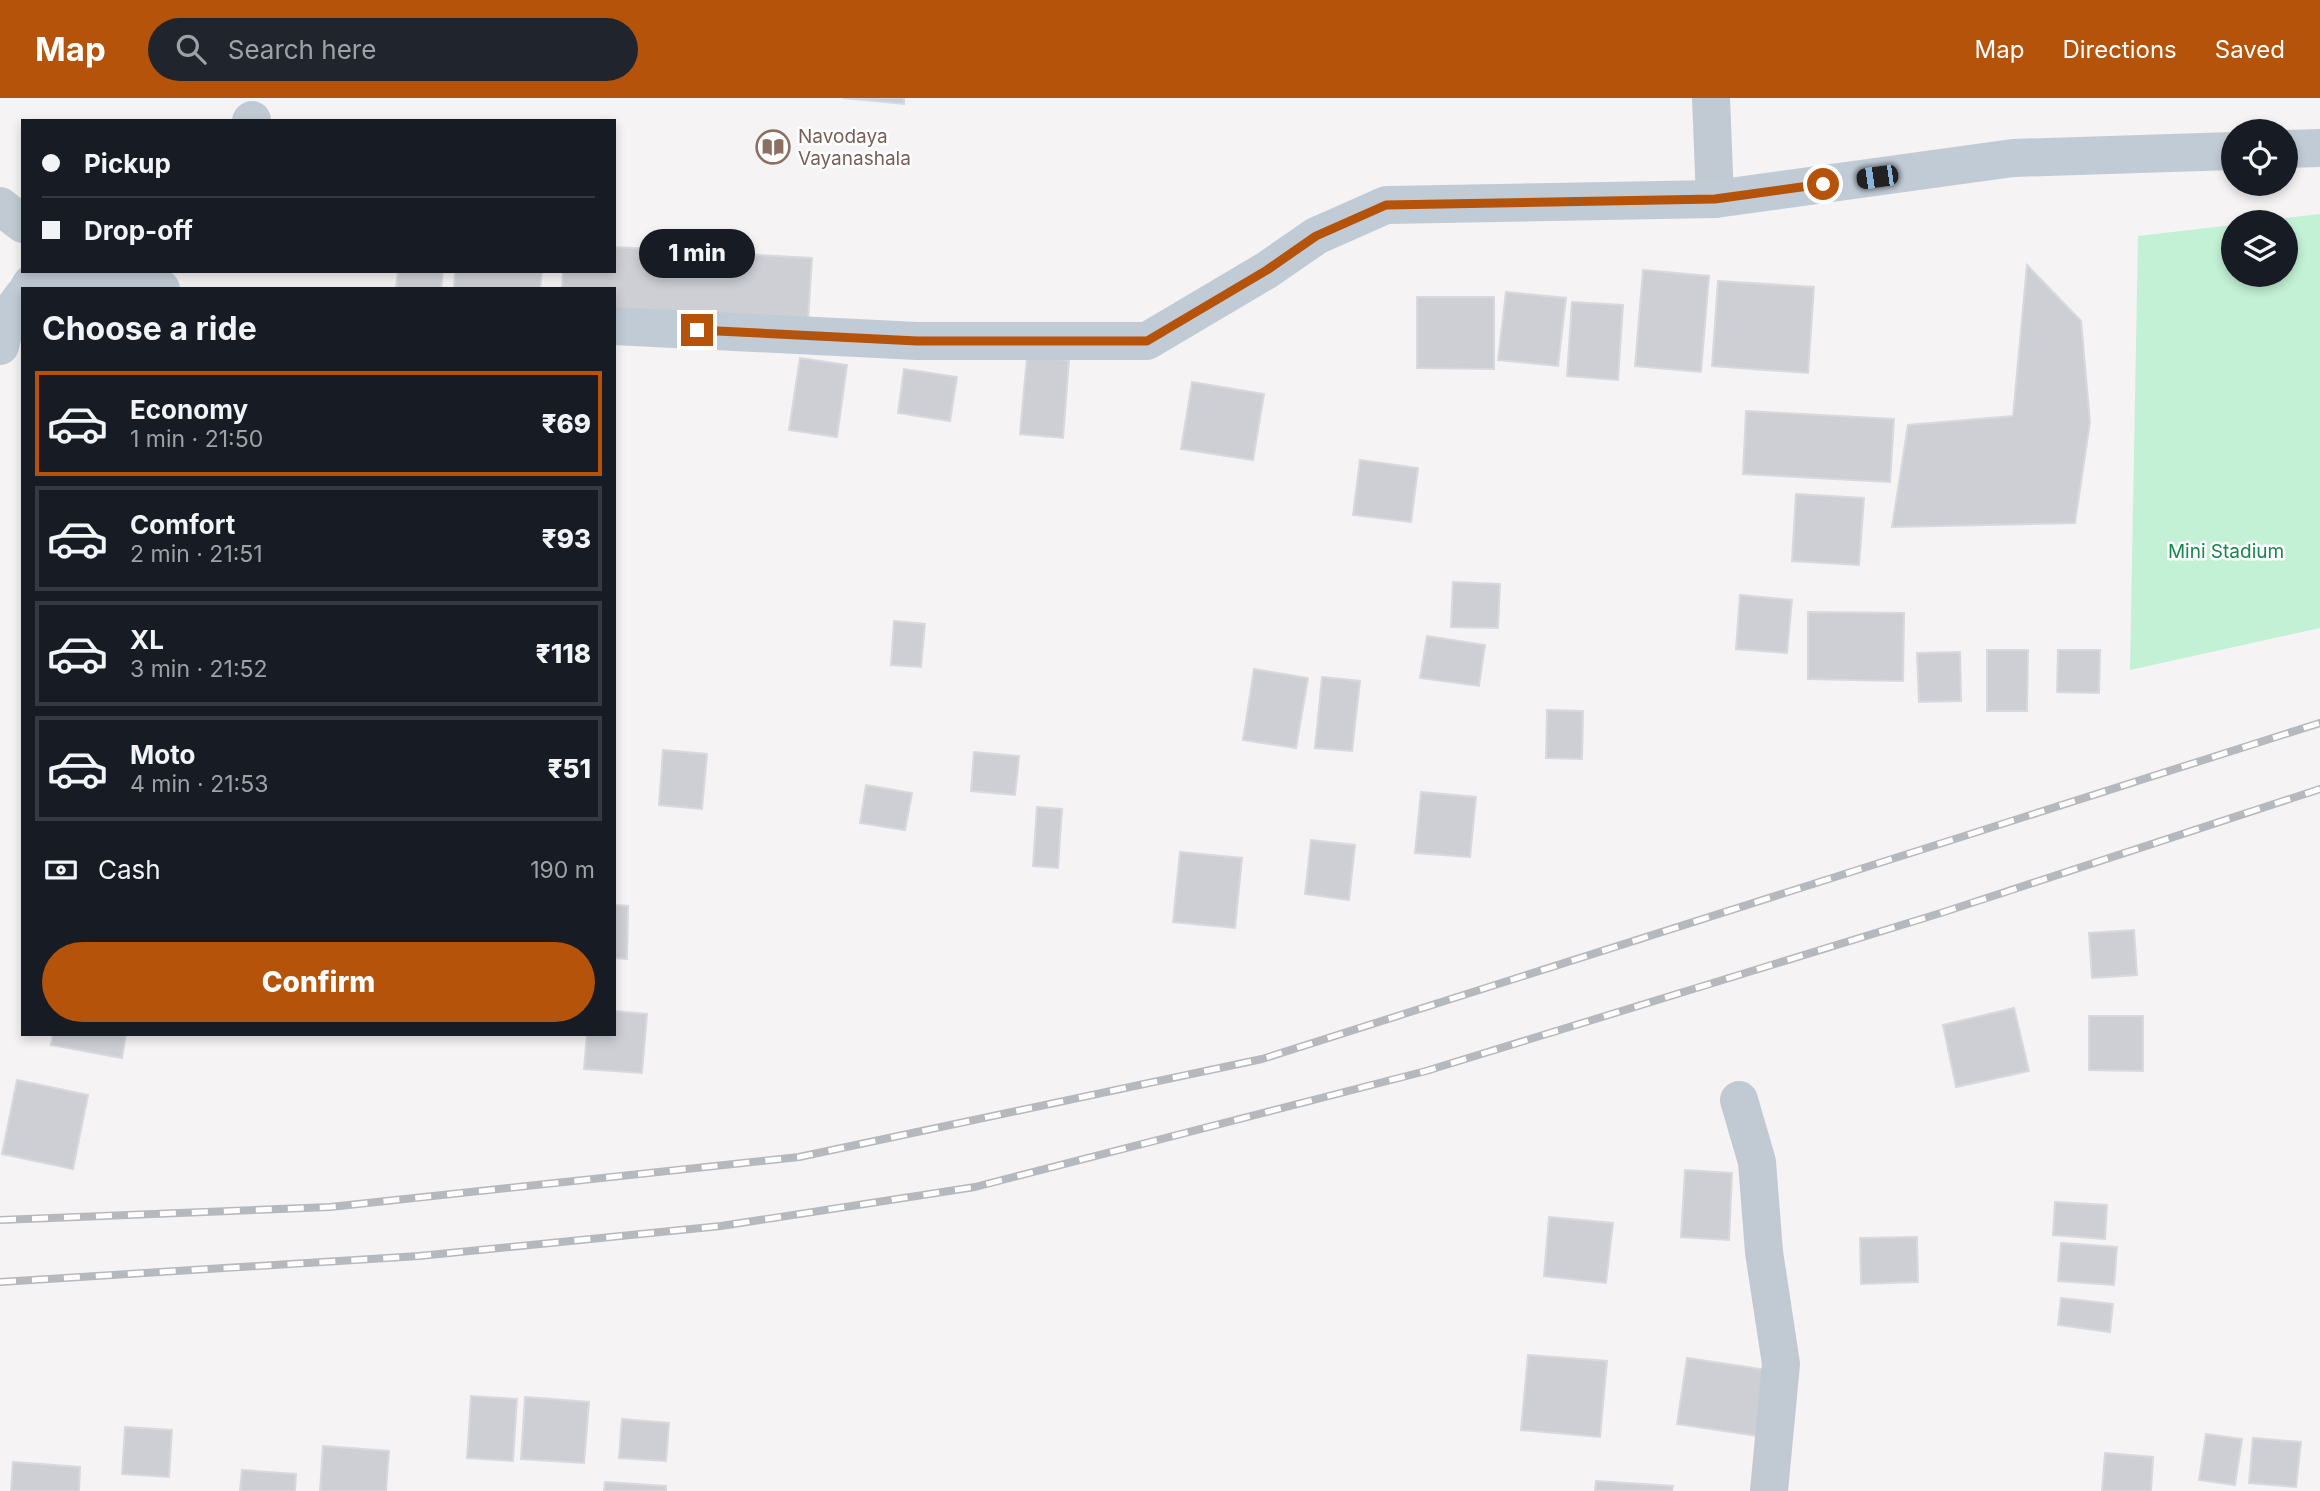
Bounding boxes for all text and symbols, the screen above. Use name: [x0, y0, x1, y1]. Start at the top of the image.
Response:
search box: [148, 18, 638, 81]
text: Map: [35, 29, 106, 69]
icon: search: [172, 30, 210, 68]
text: Search here: [228, 34, 376, 65]
text: Map: [1975, 35, 2024, 64]
text: Directions: [2062, 35, 2177, 64]
text: Saved: [2215, 35, 2285, 64]
map controls: [2221, 119, 2298, 287]
button: locate: [2221, 119, 2298, 196]
place label: Navodaya Vayanashala: [798, 125, 911, 170]
library icon: Navodaya Vayanashala: [754, 128, 792, 166]
text: Pickup: [84, 148, 171, 179]
car: [1855, 164, 1900, 190]
route start: [1807, 168, 1839, 200]
button: layers: [2221, 210, 2298, 287]
text: Drop-off: [84, 215, 193, 246]
callout: 1 min: [639, 229, 755, 278]
text: 1 min: [668, 239, 726, 267]
text: Choose a ride: [42, 309, 257, 348]
route end: [681, 314, 713, 346]
icon: car: [46, 392, 109, 455]
text: Economy: [130, 394, 248, 425]
text: ₹69: [541, 408, 591, 439]
text: 1 min · 21:50: [130, 425, 263, 453]
icon: car: [46, 507, 109, 570]
text: Comfort: [130, 509, 235, 540]
text: ₹93: [542, 523, 591, 554]
text: 2 min · 21:51: [130, 540, 263, 568]
park label: Mini Stadium: [2168, 540, 2284, 563]
icon: car: [46, 622, 109, 685]
text: XL: [130, 624, 164, 655]
text: ₹118: [536, 638, 591, 669]
text: 3 min · 21:52: [130, 655, 268, 683]
icon: car: [46, 737, 109, 800]
text: Moto: [130, 739, 195, 770]
text: ₹51: [547, 753, 591, 784]
text: 4 min · 21:53: [130, 770, 268, 798]
icon: cash: [42, 851, 80, 889]
text: Cash: [98, 854, 161, 885]
text: 190 m: [530, 856, 595, 884]
button: Confirm: [42, 942, 595, 1022]

